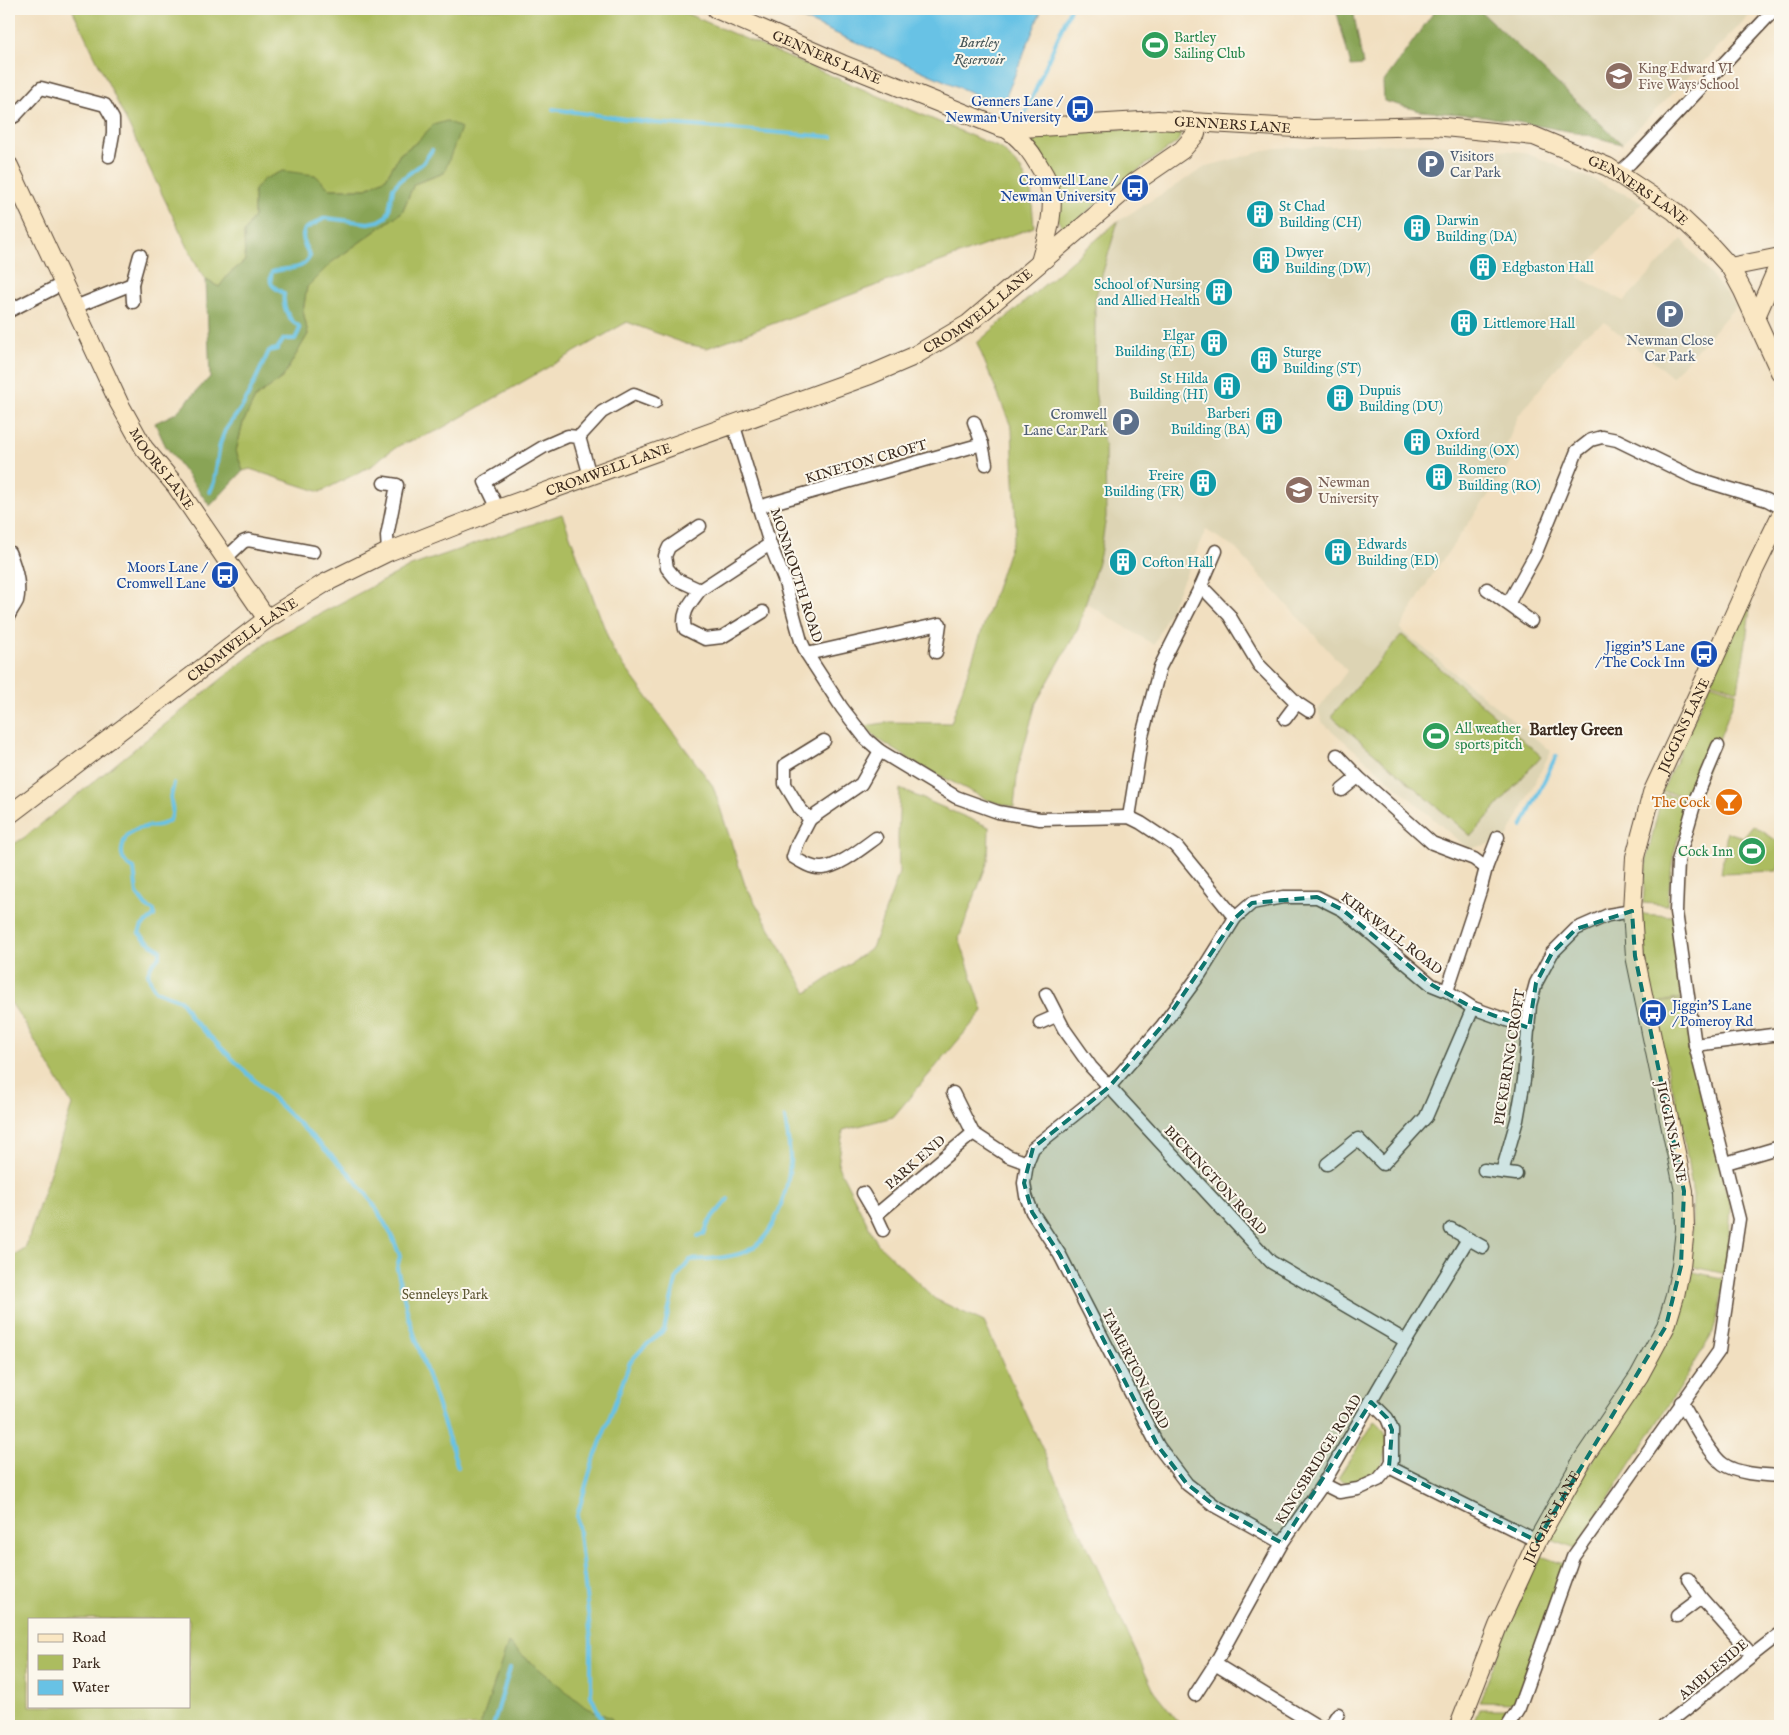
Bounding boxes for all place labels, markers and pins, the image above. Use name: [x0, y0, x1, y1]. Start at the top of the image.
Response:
place label: Bartley Sailing Club: [1174, 29, 1245, 63]
sports icon: Bartley Sailing Club: [1140, 30, 1170, 60]
place label: King Edward VI Five Ways School: [1638, 60, 1739, 94]
school or university icon: King Edward VI Five Ways School: [1604, 61, 1634, 91]
place label: Genners Lane / Newman University: [946, 93, 1063, 127]
bus stop icon: Genners Lane / Newman University: [1065, 94, 1095, 124]
place label: Visitors Car Park: [1449, 148, 1501, 182]
parking icon: Visitors Car Park: [1416, 149, 1446, 179]
place label: Cromwell Lane / Newman University: [1001, 172, 1118, 206]
bus stop icon: Cromwell Lane / Newman University: [1120, 173, 1150, 203]
place label: St Chad Building (CH): [1279, 198, 1362, 232]
building icon: St Chad Building (CH): [1245, 199, 1275, 229]
place label: Darwin Building (DA): [1436, 212, 1517, 246]
building icon: Darwin Building (DA): [1402, 213, 1432, 243]
place label: Dwyer Building (DW): [1285, 244, 1371, 278]
building icon: Dwyer Building (DW): [1251, 245, 1281, 275]
building icon: Edgbaston Hall: [1468, 252, 1498, 282]
place label: Edgbaston Hall: [1502, 259, 1594, 277]
place label: School of Nursing and Allied Health: [1094, 276, 1201, 310]
building icon: School of Nursing and Allied Health: [1204, 277, 1234, 307]
parking icon: Newman Close Car Park: [1655, 299, 1685, 329]
building icon: Littlemore Hall: [1449, 308, 1479, 338]
place label: Littlemore Hall: [1483, 315, 1575, 333]
place label: Elgar Building (EL): [1115, 327, 1195, 361]
building icon: Elgar Building (EL): [1199, 328, 1229, 358]
place label: Newman Close Car Park: [1626, 332, 1714, 366]
place label: Sturge Building (ST): [1283, 344, 1361, 378]
building icon: Sturge Building (ST): [1249, 345, 1279, 375]
place label: St Hilda Building (HI): [1129, 370, 1209, 404]
building icon: St Hilda Building (HI): [1212, 371, 1242, 401]
place label: Dupuis Building (DU): [1359, 382, 1443, 416]
building icon: Dupuis Building (DU): [1325, 383, 1355, 413]
place label: Barberi Building (BA): [1171, 405, 1250, 439]
place label: Cromwell Lane Car Park: [1023, 406, 1107, 440]
building icon: Barberi Building (BA): [1254, 406, 1284, 436]
parking icon: Cromwell Lane Car Park: [1111, 407, 1141, 437]
place label: Oxford Building (OX): [1436, 426, 1519, 460]
building icon: Oxford Building (OX): [1402, 427, 1432, 457]
place label: Romero Building (RO): [1458, 461, 1540, 495]
building icon: Romero Building (RO): [1424, 462, 1454, 492]
place label: Freire Building (FR): [1104, 467, 1185, 501]
building icon: Freire Building (FR): [1188, 468, 1218, 498]
place label: Newman University: [1318, 474, 1379, 508]
school or university icon: Newman University: [1284, 475, 1314, 505]
place label: Edwards Building (ED): [1357, 536, 1439, 570]
building icon: Edwards Building (ED): [1323, 537, 1353, 567]
building icon: Cofton Hall: [1108, 547, 1138, 577]
place label: Cofton Hall: [1142, 554, 1213, 572]
place label: Moors Lane / Cromwell Lane: [117, 559, 208, 593]
bus stop icon: Moors Lane / Cromwell Lane: [210, 560, 240, 590]
place label: Jiggin'S Lane / The Cock Inn: [1595, 638, 1686, 672]
bus stop icon: Jiggin'S Lane / The Cock Inn: [1689, 639, 1719, 669]
place label: All weather sports pitch: [1454, 720, 1523, 754]
sports icon: All weather sports pitch: [1421, 721, 1451, 751]
bar icon: The Cock: [1714, 787, 1744, 817]
place label: The Cock: [1652, 794, 1711, 812]
sports icon: Cock Inn: [1737, 836, 1767, 866]
place label: Cock Inn: [1678, 843, 1734, 861]
place label: Jiggin'S Lane / Pomeroy Rd: [1670, 997, 1753, 1031]
bus stop icon: Jiggin'S Lane / Pomeroy Rd: [1638, 998, 1668, 1028]

